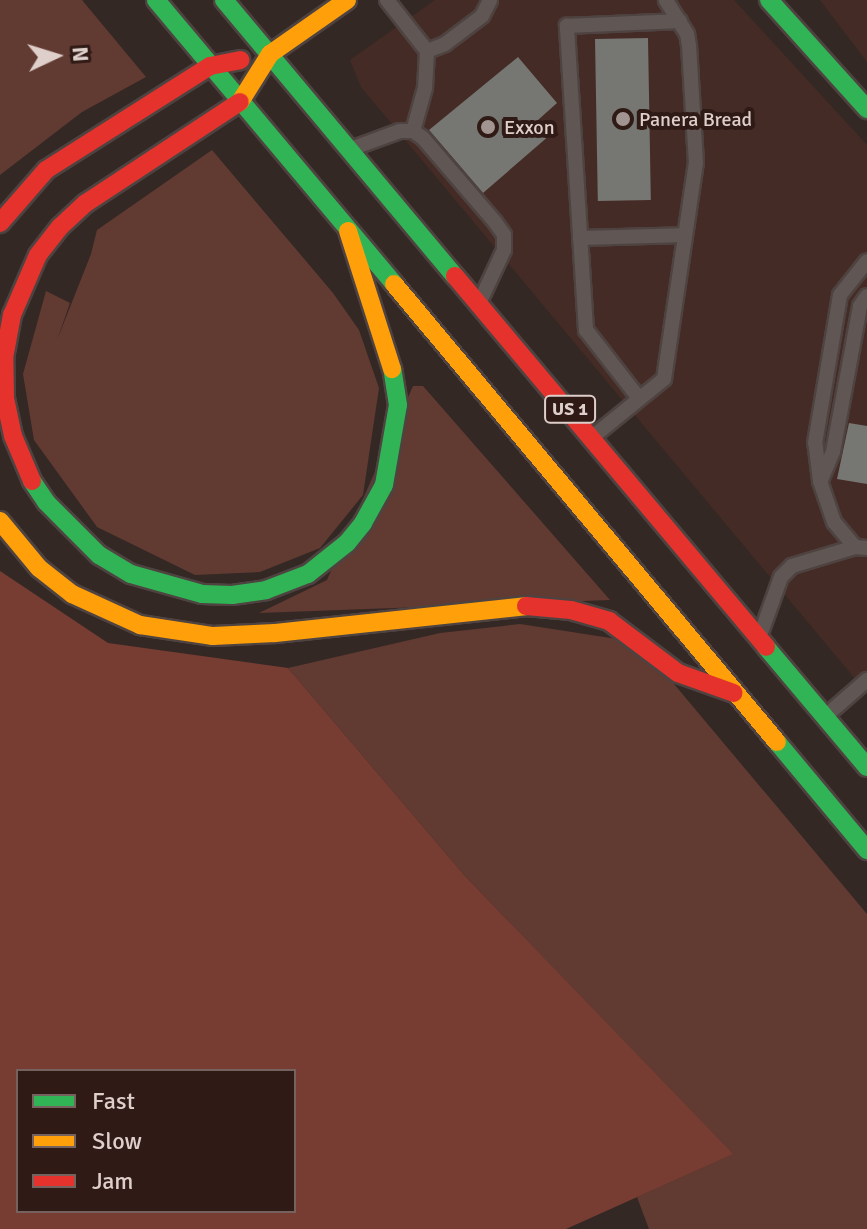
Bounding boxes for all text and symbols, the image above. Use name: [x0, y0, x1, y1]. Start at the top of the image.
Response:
north arrow: [16, 16, 96, 96]
text: N: [66, 46, 94, 63]
place label: Panera Bread: [639, 107, 752, 131]
marker: Panera Bread: [614, 110, 632, 128]
place label: Exxon: [504, 115, 555, 139]
marker: Exxon: [479, 118, 497, 136]
road number: US 1: [544, 395, 596, 423]
legend: [16, 1069, 296, 1213]
text: Fast: [92, 1086, 135, 1116]
text: Slow: [92, 1126, 142, 1156]
text: Jam: [92, 1166, 133, 1196]

